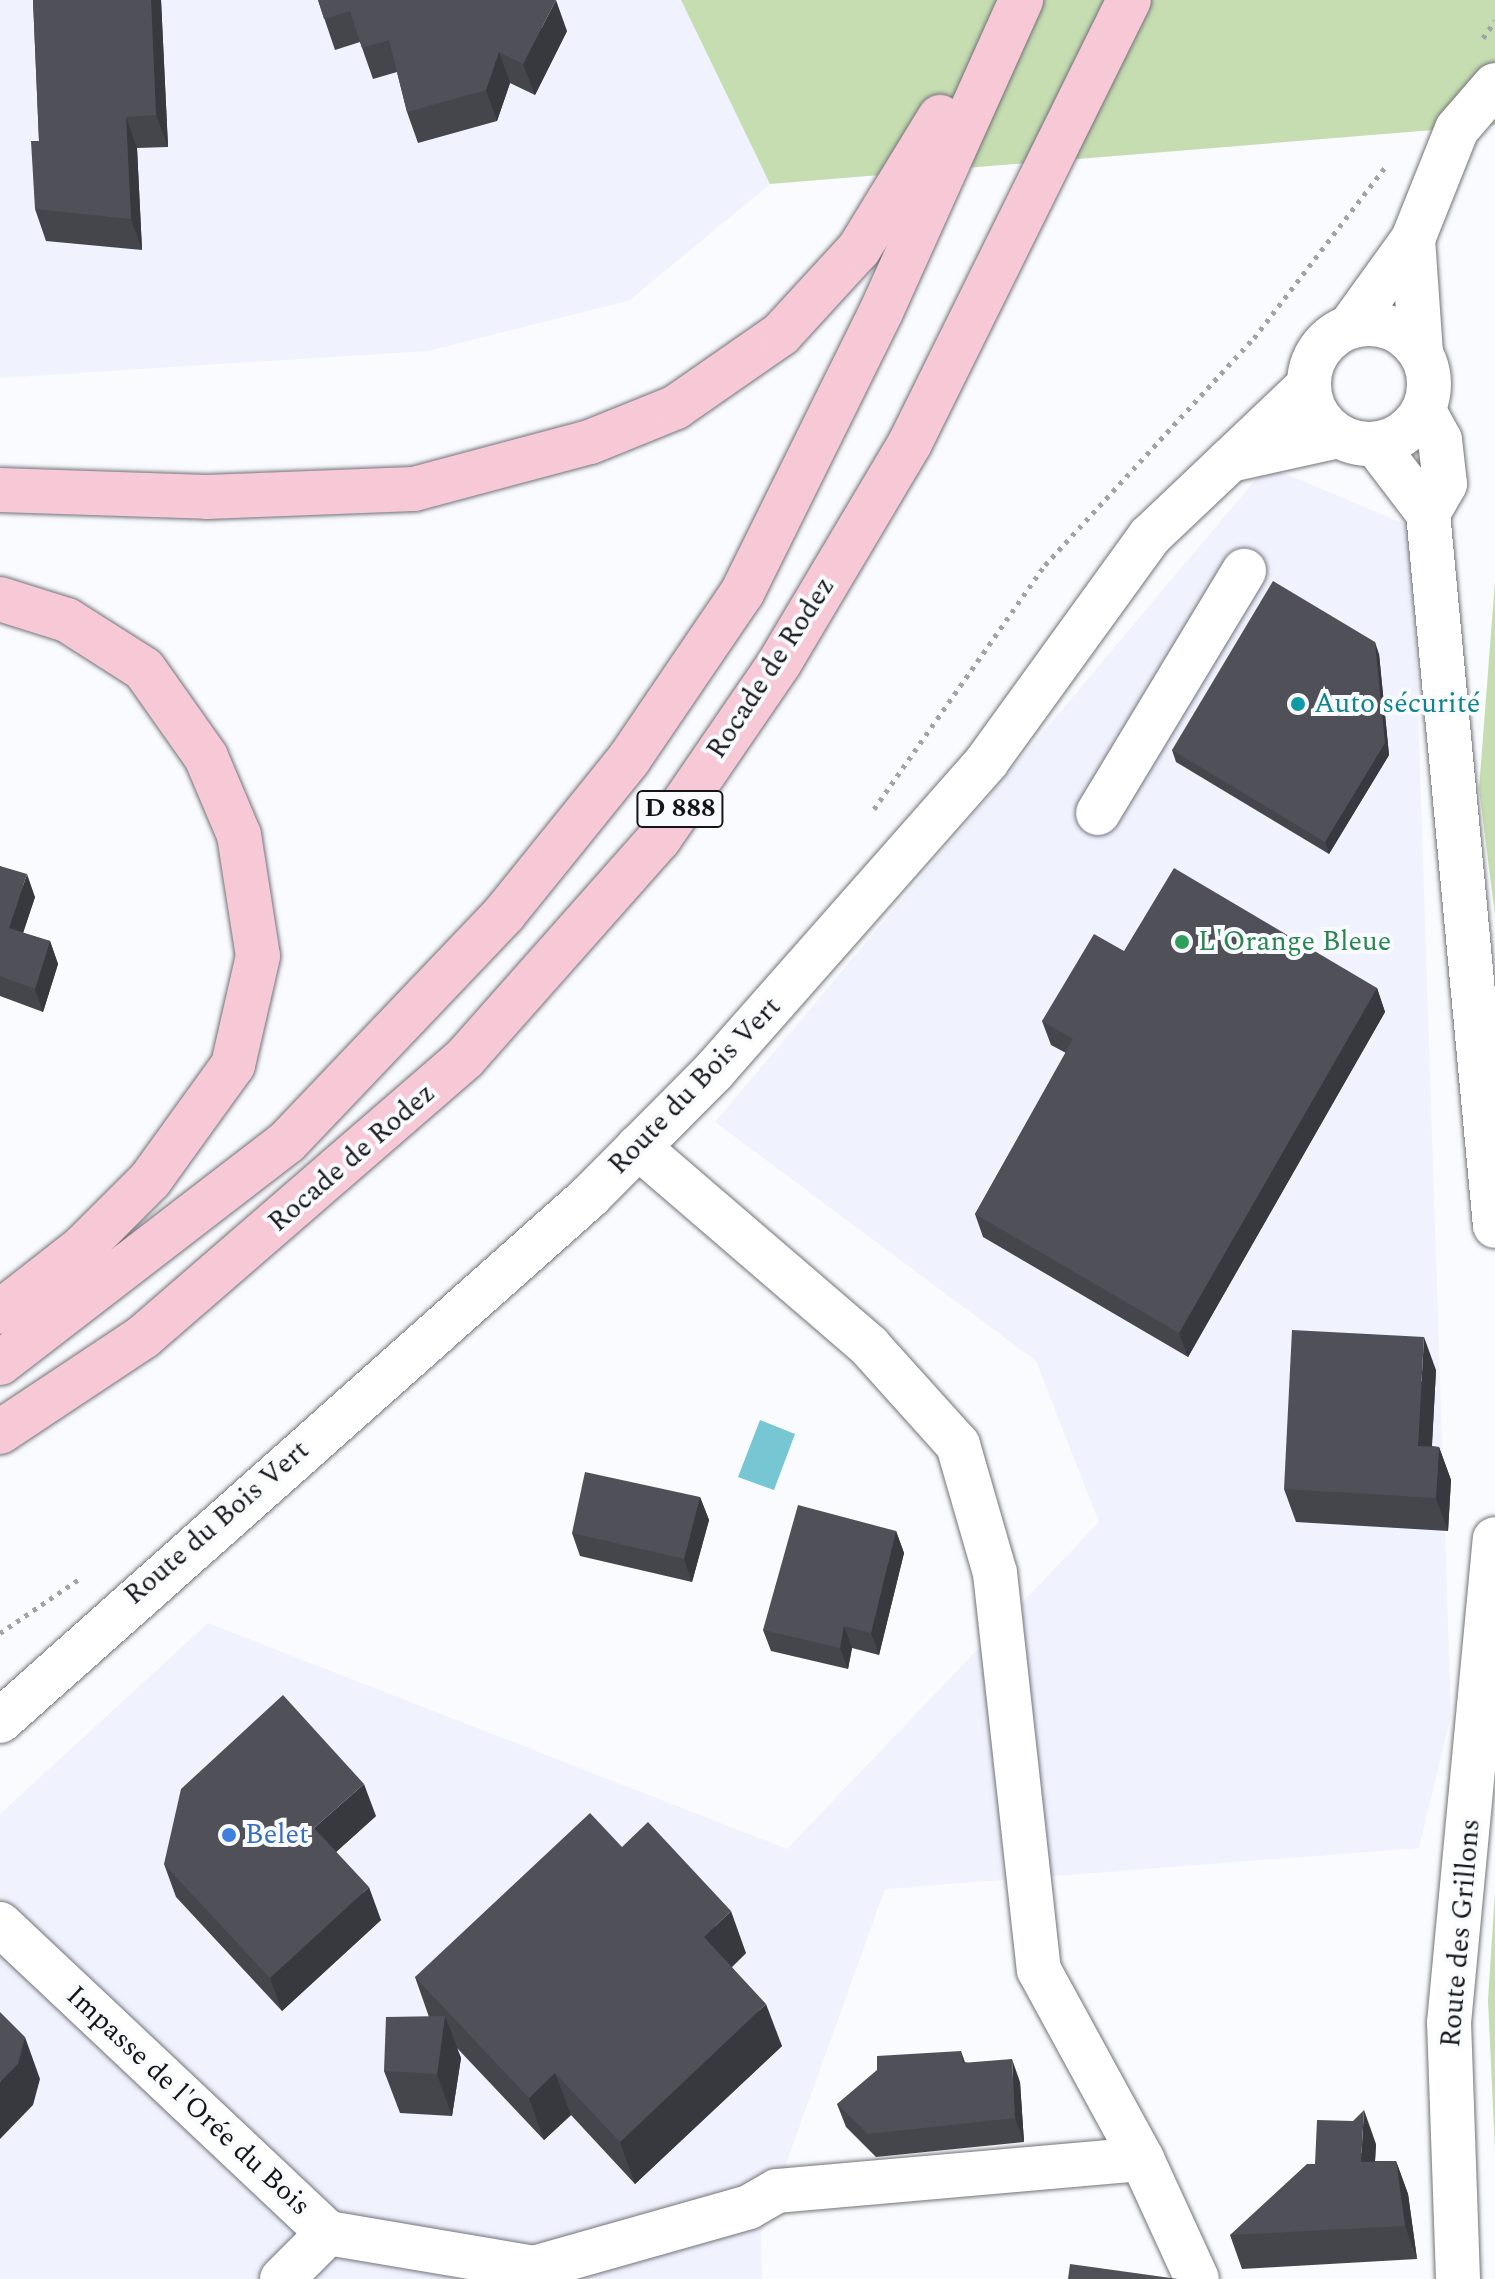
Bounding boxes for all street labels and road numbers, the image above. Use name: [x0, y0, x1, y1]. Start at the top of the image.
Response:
street label: Rocade de Rodez: [700, 571, 842, 765]
road number: D 888: [636, 787, 724, 831]
street label: Route du Bois Vert: [602, 990, 788, 1182]
street label: Rocade de Rodez: [262, 1077, 442, 1239]
street label: Route du Bois Vert: [118, 1434, 316, 1612]
street label: Route des Grillons: [1434, 1817, 1488, 2049]
street label: Impasse de l'Orée du Bois: [59, 1979, 317, 2223]

